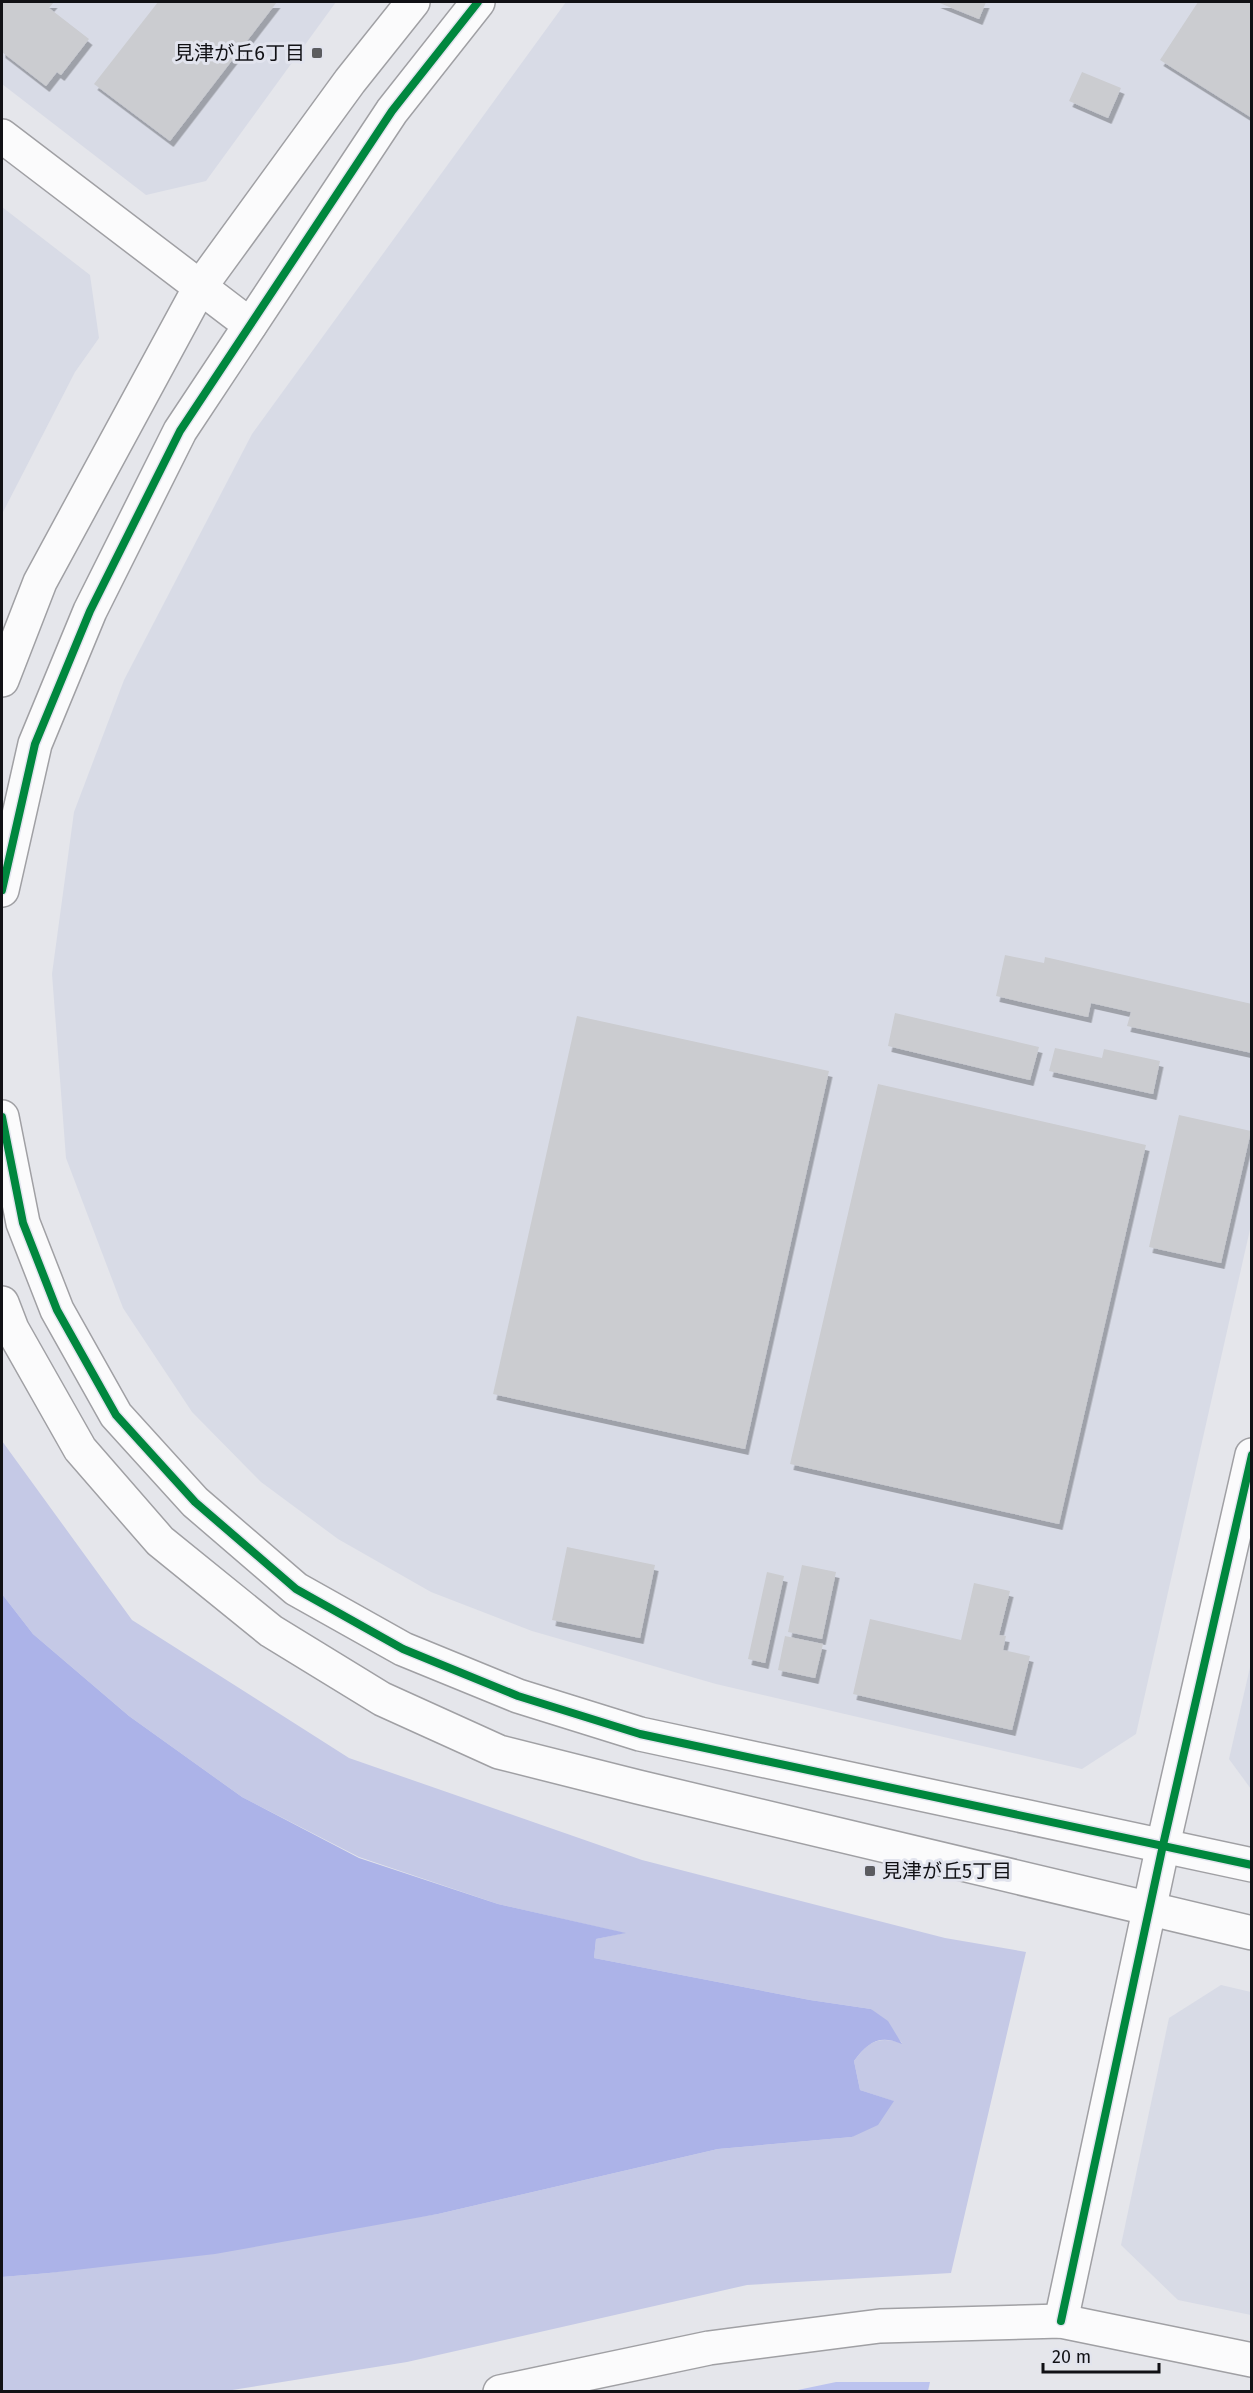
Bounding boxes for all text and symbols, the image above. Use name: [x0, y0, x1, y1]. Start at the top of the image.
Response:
place label: 見津が丘6丁目: [174, 41, 305, 65]
marker: 見津が丘6丁目: [310, 46, 324, 60]
place label: 見津が丘5丁目: [882, 1859, 1012, 1883]
marker: 見津が丘5丁目: [863, 1864, 877, 1878]
scale bar: [1043, 2336, 1158, 2374]
text: 20 m: [1052, 2346, 1091, 2368]

